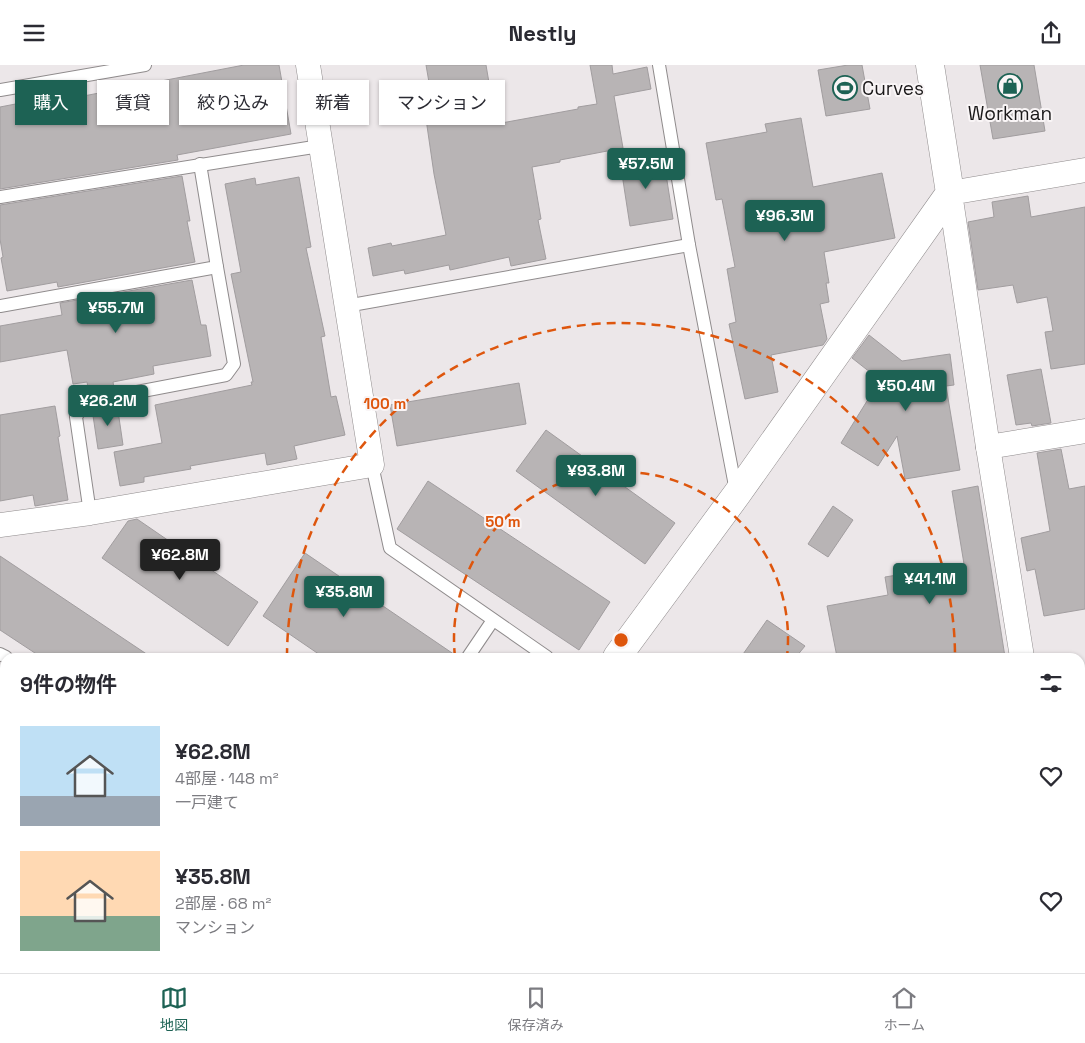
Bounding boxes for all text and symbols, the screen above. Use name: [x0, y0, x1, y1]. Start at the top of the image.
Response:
icon: menu: [20, 19, 48, 47]
text: Nestly: [508, 19, 577, 47]
icon: share: [1037, 19, 1065, 47]
shop icon: Workman: [997, 73, 1023, 99]
sports icon: Curves: [832, 75, 858, 101]
place label: Curves: [862, 76, 924, 101]
chip: 購入: [15, 80, 87, 125]
chip: 賃貸: [97, 80, 169, 125]
chip: 絞り込み: [179, 80, 287, 125]
chip: 新着: [297, 80, 369, 125]
chip: マンション: [379, 80, 505, 125]
place label: Workman: [968, 101, 1052, 126]
pin: ¥57.5M: [605, 147, 687, 190]
text: ¥57.5M: [618, 153, 674, 174]
pin: ¥96.3M: [744, 199, 826, 242]
text: ¥96.3M: [756, 205, 814, 226]
pin: ¥55.7M: [75, 291, 157, 334]
text: ¥55.7M: [88, 297, 144, 318]
pin: ¥50.4M: [865, 369, 947, 412]
text: ¥50.4M: [877, 375, 935, 396]
pin: ¥26.2M: [67, 385, 149, 427]
text: ¥26.2M: [79, 390, 137, 411]
text: 100 m: [364, 394, 406, 413]
pin: ¥93.8M: [555, 455, 637, 497]
text: ¥93.8M: [567, 460, 625, 481]
text: 50 m: [485, 512, 521, 531]
pin: ¥62.8M: [139, 539, 221, 581]
text: ¥62.8M: [151, 544, 209, 565]
pin: ¥41.1M: [889, 563, 971, 605]
text: ¥41.1M: [904, 568, 956, 589]
pin: ¥35.8M: [303, 575, 385, 618]
text: ¥35.8M: [315, 581, 373, 602]
centre of rings: [612, 631, 630, 649]
icon: filters: [1037, 669, 1065, 697]
text: 9件の物件: [20, 671, 117, 698]
text: ¥62.8M: [175, 738, 251, 765]
icon: home: [60, 746, 120, 806]
icon: heart: [1037, 762, 1065, 790]
text: 4部屋 · 148 m²: [175, 768, 279, 789]
text: 一戸建て: [175, 792, 239, 813]
text: ¥35.8M: [175, 863, 251, 890]
icon: home: [60, 871, 120, 931]
icon: heart: [1037, 887, 1065, 915]
text: 2部屋 · 68 m²: [175, 893, 271, 914]
text: マンション: [175, 917, 255, 938]
tab: 地図: [160, 984, 188, 1034]
tab: 保存済み: [508, 984, 564, 1034]
tab: ホーム: [883, 984, 925, 1034]

